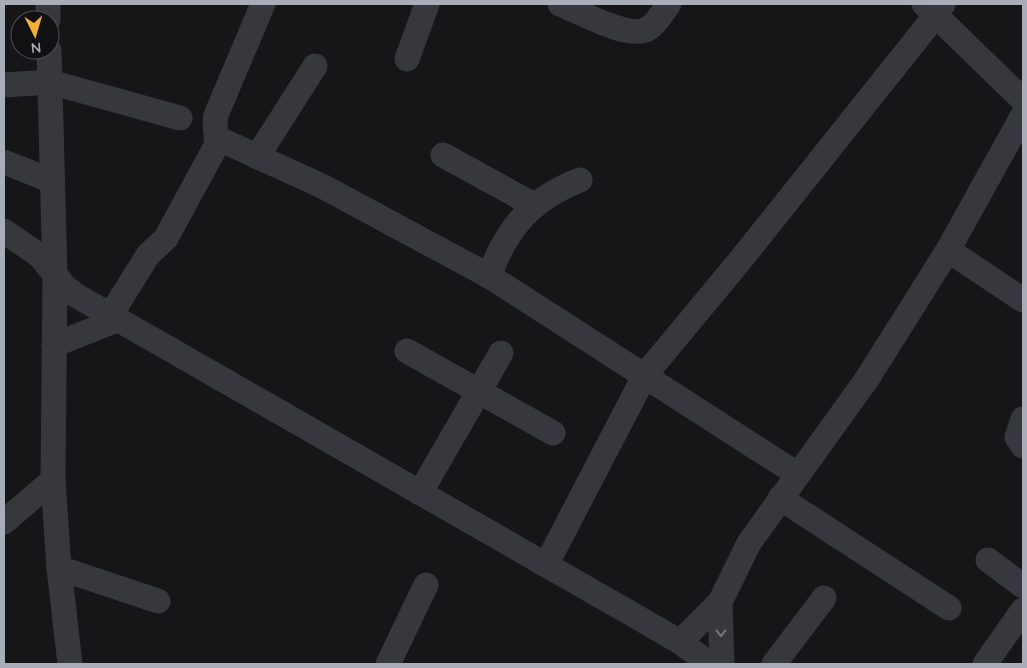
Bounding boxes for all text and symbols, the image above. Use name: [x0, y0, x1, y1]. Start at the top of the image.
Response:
north arrow: [10, 10, 60, 60]
text: N: [30, 39, 42, 57]
one-way arrow: [716, 630, 726, 638]

